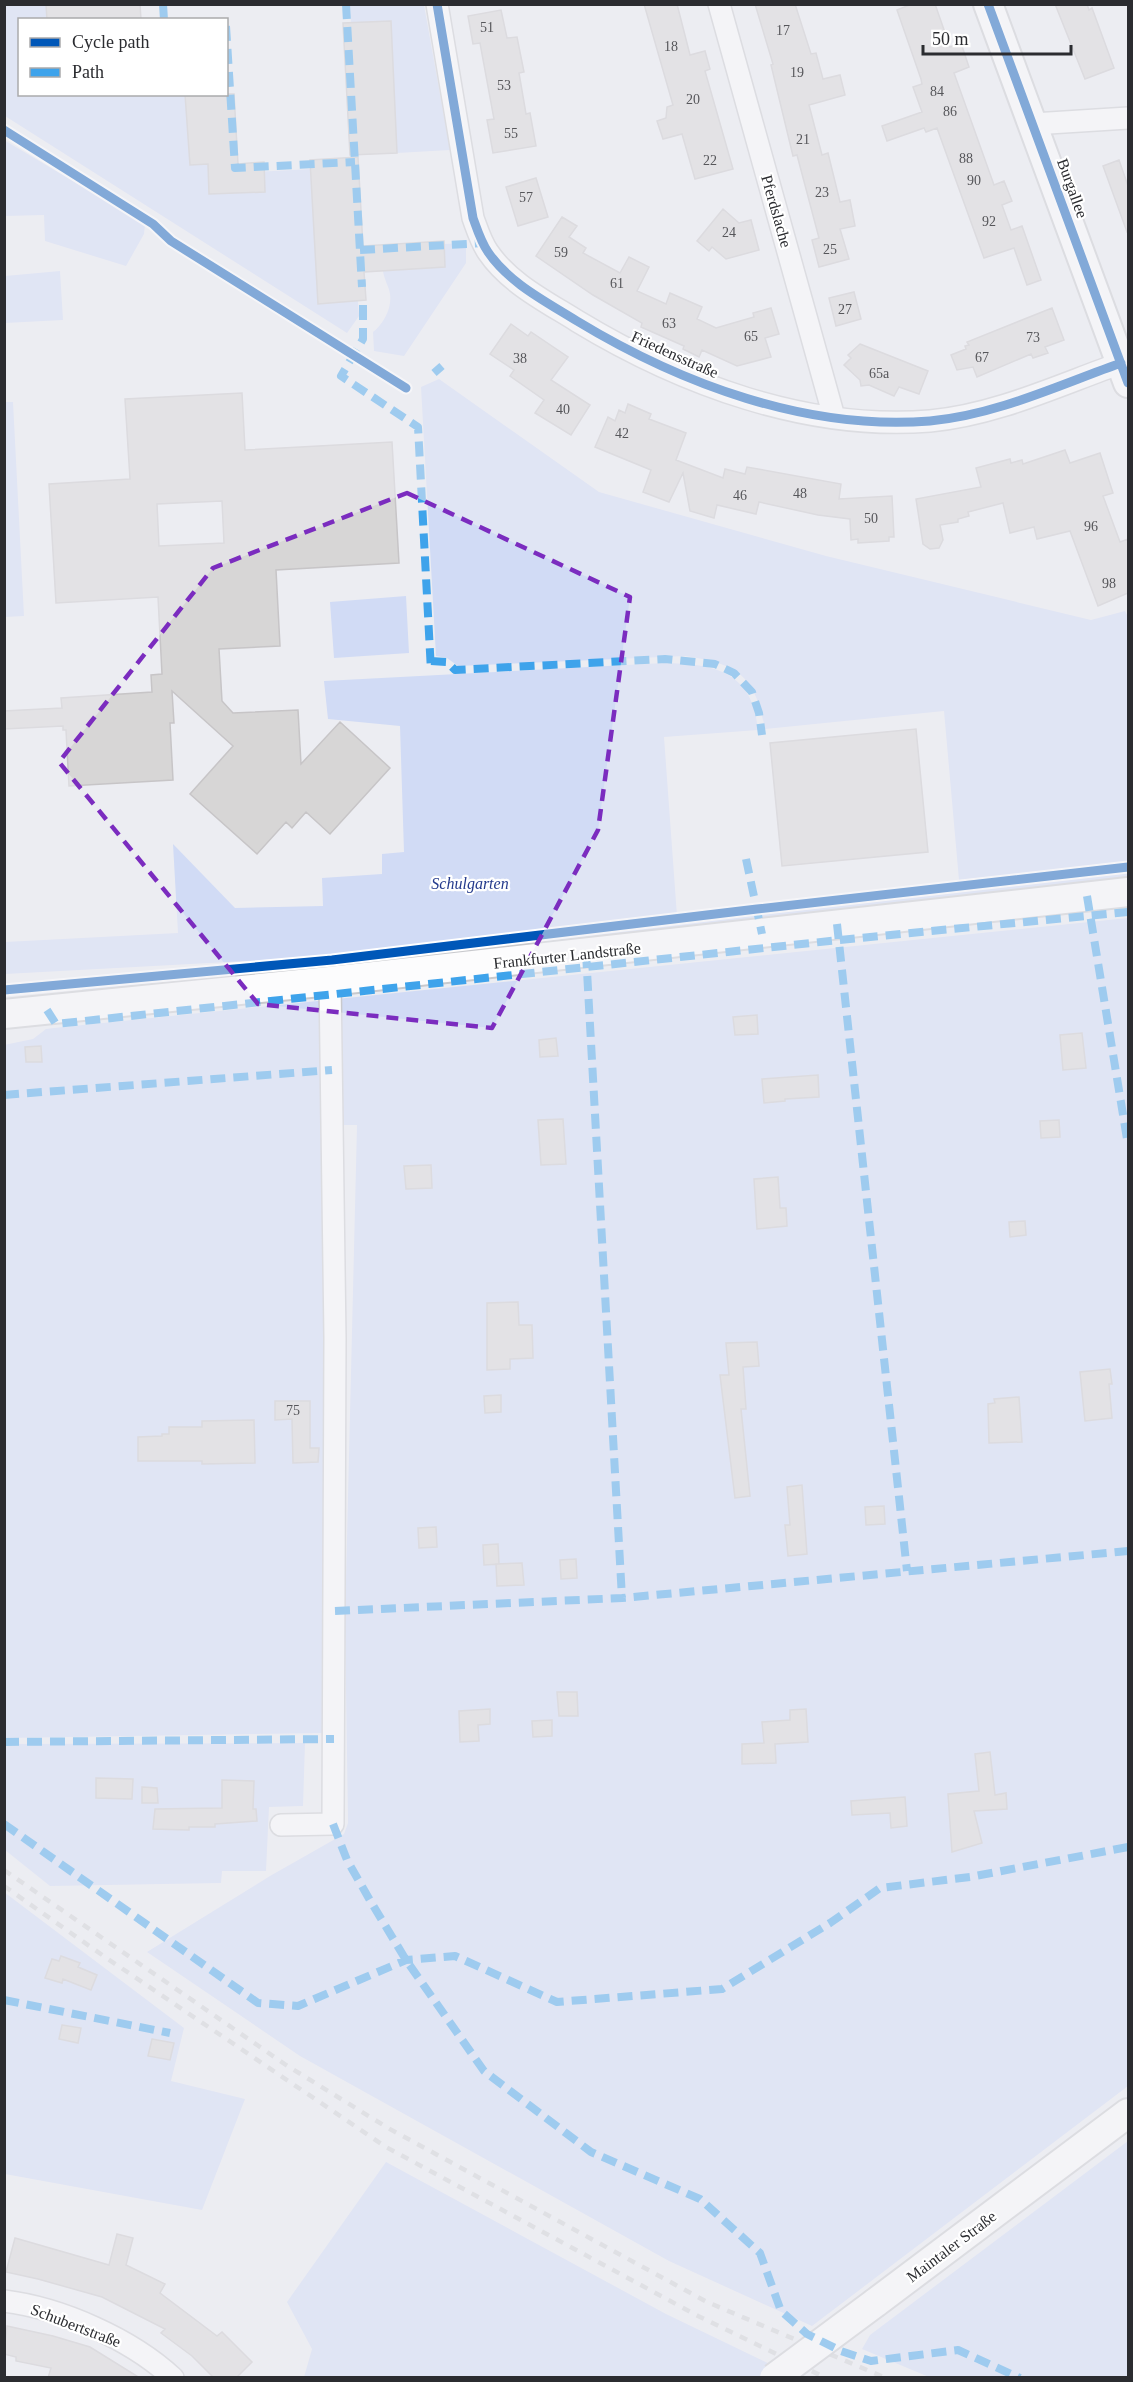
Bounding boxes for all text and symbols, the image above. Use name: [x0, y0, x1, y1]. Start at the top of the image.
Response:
legend: [18, 18, 228, 96]
scale bar: [923, 18, 1072, 56]
house number: 51: [480, 20, 494, 35]
house number: 17: [776, 23, 790, 38]
text: 50 m: [932, 29, 969, 49]
text: Cycle path: [72, 32, 149, 52]
house number: 18: [664, 39, 678, 54]
text: Path: [72, 62, 104, 82]
house number: 19: [790, 65, 804, 80]
house number: 53: [497, 78, 511, 93]
house number: 84: [930, 84, 944, 99]
house number: 20: [686, 92, 700, 107]
house number: 86: [943, 104, 957, 119]
house number: 55: [504, 126, 518, 141]
house number: 21: [796, 132, 810, 147]
house number: 88: [959, 151, 973, 166]
house number: 22: [703, 153, 717, 168]
street label: Burgallee: [1053, 156, 1091, 221]
street label: Pferdslache: [758, 173, 795, 249]
house number: 90: [967, 173, 981, 188]
house number: 23: [815, 185, 829, 200]
house number: 57: [519, 190, 533, 205]
house number: 92: [982, 214, 996, 229]
house number: 24: [722, 225, 736, 240]
house number: 25: [823, 242, 837, 257]
house number: 59: [554, 245, 568, 260]
house number: 61: [610, 276, 624, 291]
house number: 27: [838, 302, 852, 317]
house number: 63: [662, 316, 676, 331]
street label: Friedensstraße: [629, 328, 721, 381]
house number: 65: [744, 329, 758, 344]
house number: 73: [1026, 330, 1040, 345]
house number: 67: [975, 350, 989, 365]
house number: 38: [513, 351, 527, 366]
house number: 65a: [869, 366, 890, 381]
house number: 40: [556, 402, 570, 417]
house number: 42: [615, 426, 629, 441]
house number: 48: [793, 486, 807, 501]
house number: 46: [733, 488, 747, 503]
house number: 50: [864, 511, 878, 526]
house number: 96: [1084, 519, 1098, 534]
house number: 98: [1102, 576, 1116, 591]
park label: Schulgarten: [431, 875, 509, 893]
street label: Frankfurter Landstraße: [493, 939, 642, 972]
house number: 75: [286, 1403, 300, 1418]
street label: Maintaler Straße: [903, 2207, 999, 2285]
street label: Schubertstraße: [28, 2300, 123, 2350]

